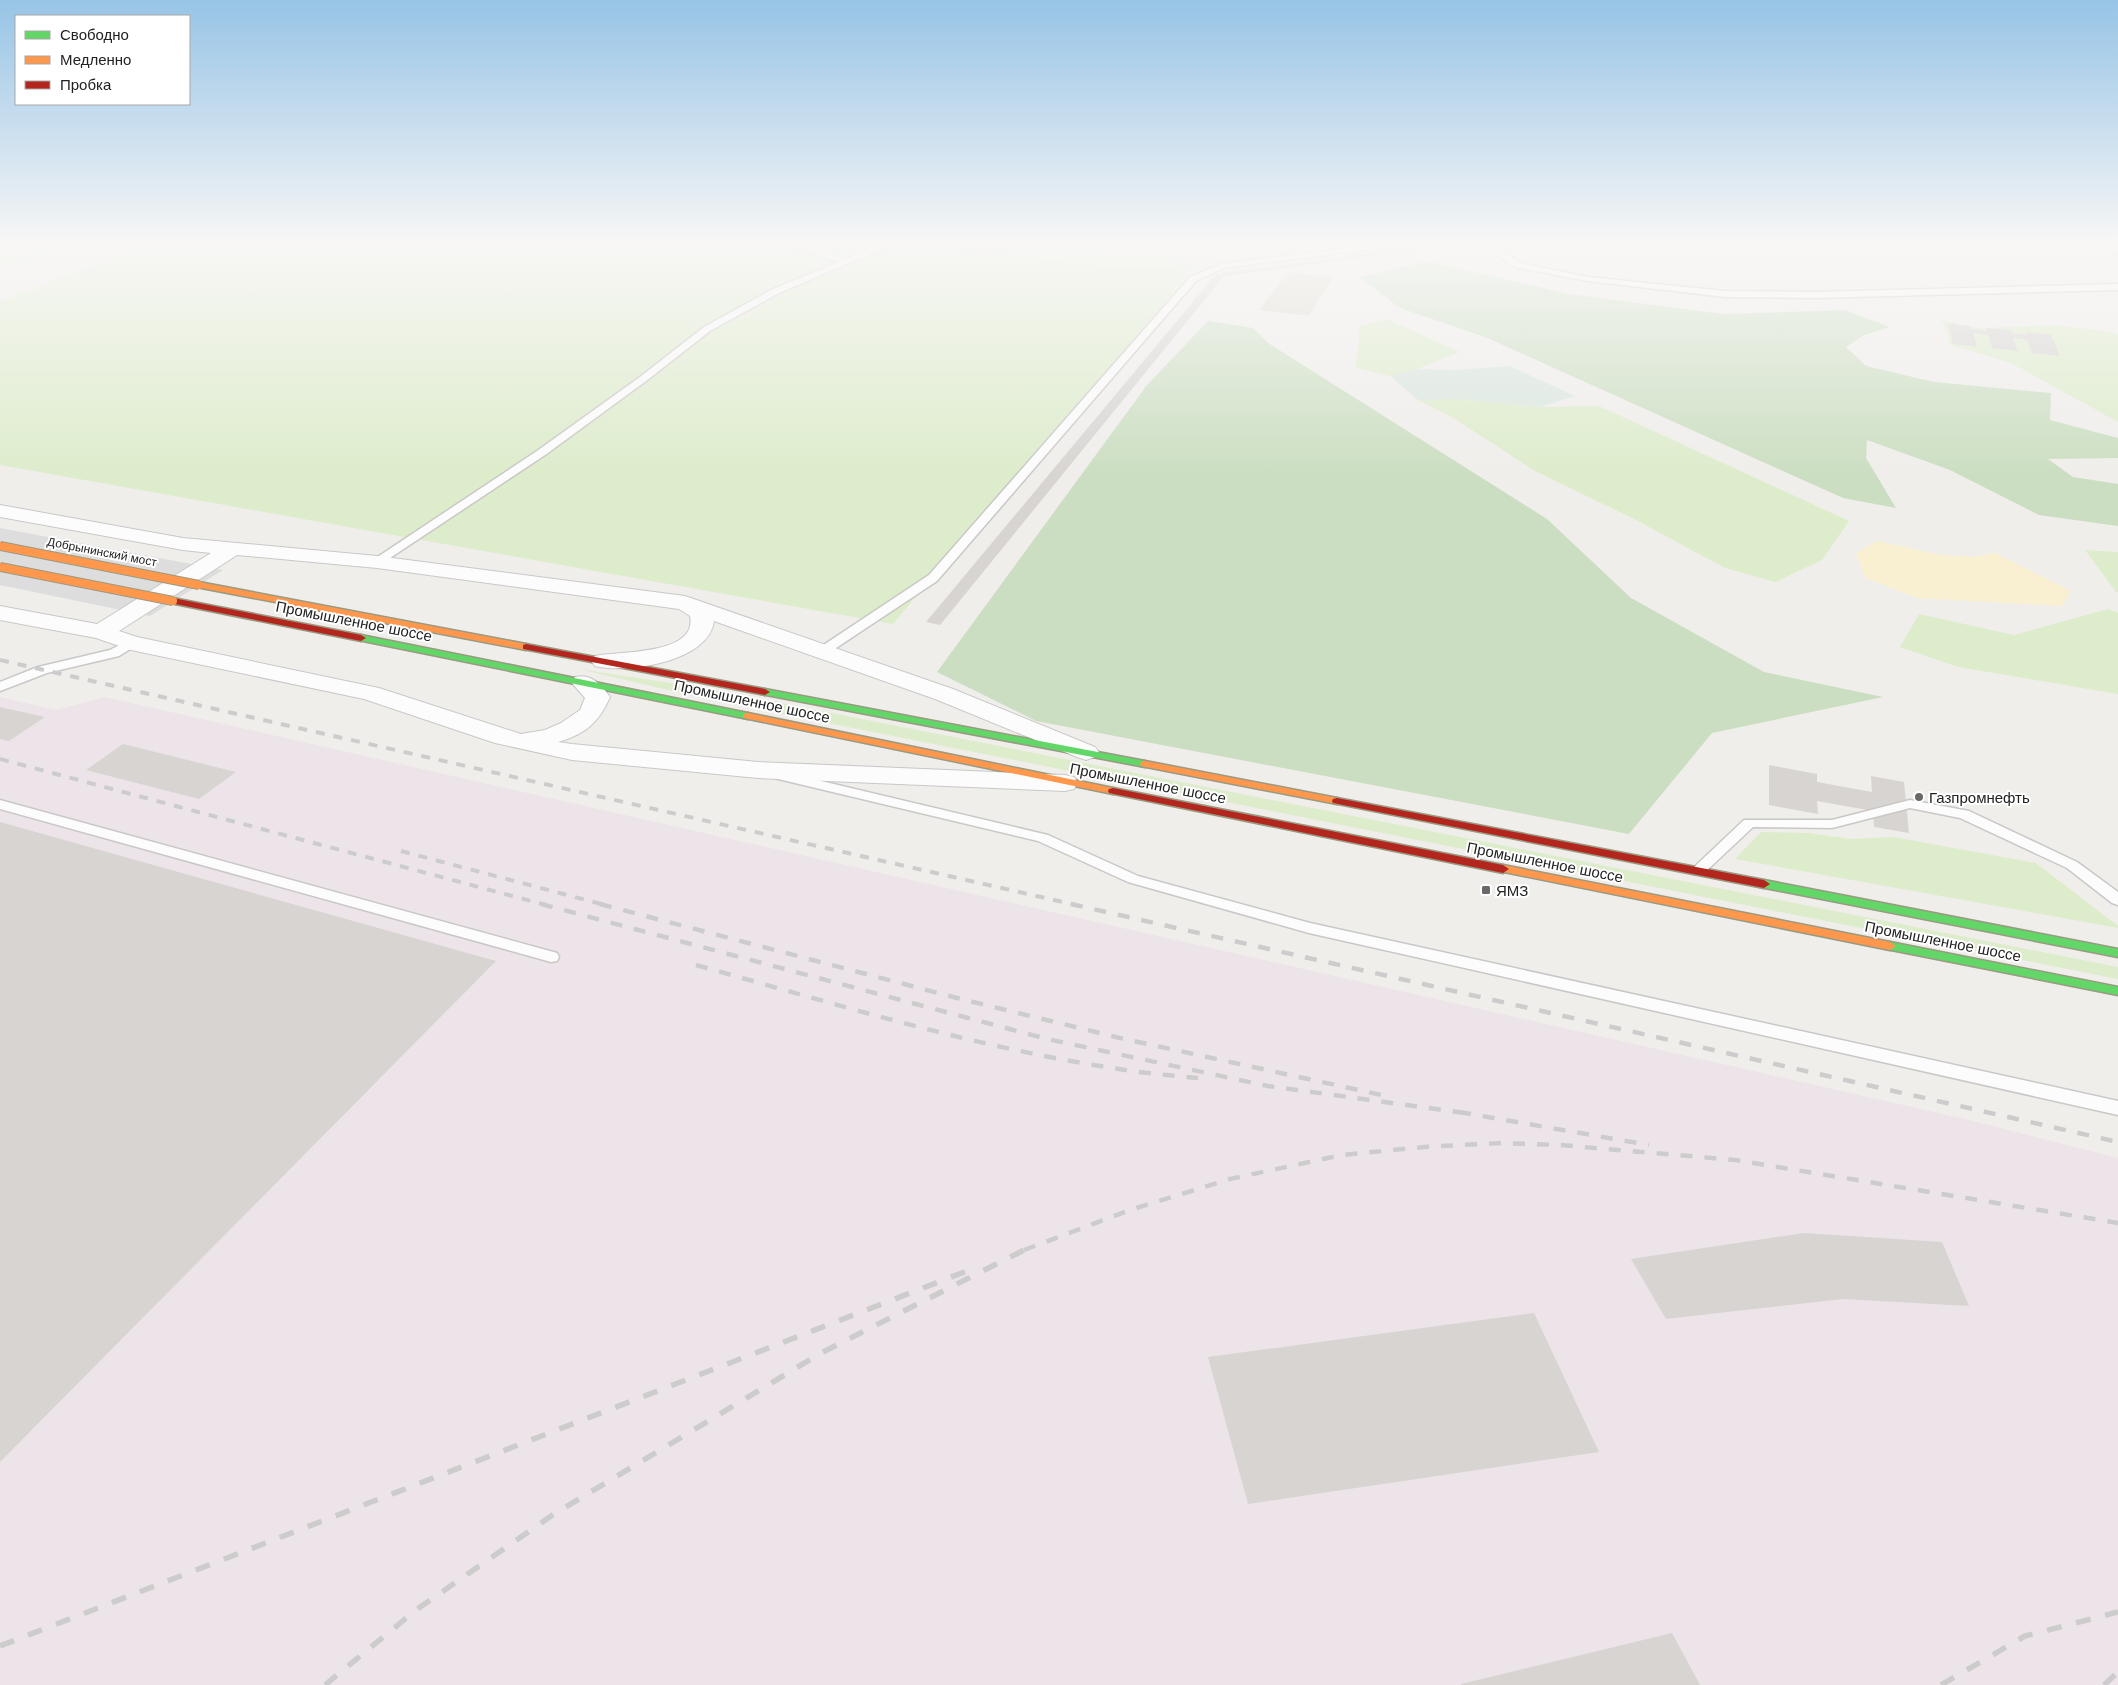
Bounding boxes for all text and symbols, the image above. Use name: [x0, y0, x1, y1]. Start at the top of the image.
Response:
legend: [15, 15, 190, 105]
text: Свободно: [60, 26, 129, 43]
text: Медленно: [60, 51, 131, 68]
text: Пробка: [60, 76, 112, 93]
street label: Добрынинский мост: [46, 534, 159, 570]
street label: Промышленное шоссе: [274, 598, 434, 644]
street label: Промышленное шоссе: [673, 676, 831, 726]
street label: Промышленное шоссе: [1068, 760, 1228, 806]
place label: Газпромнефть: [1929, 789, 2030, 806]
marker: Газпромнефть: [1913, 791, 1925, 803]
street label: Промышленное шоссе: [1465, 839, 1625, 885]
place label: ЯМЗ: [1496, 882, 1528, 899]
marker: ЯМЗ: [1480, 884, 1492, 896]
street label: Промышленное шоссе: [1863, 918, 2023, 964]

